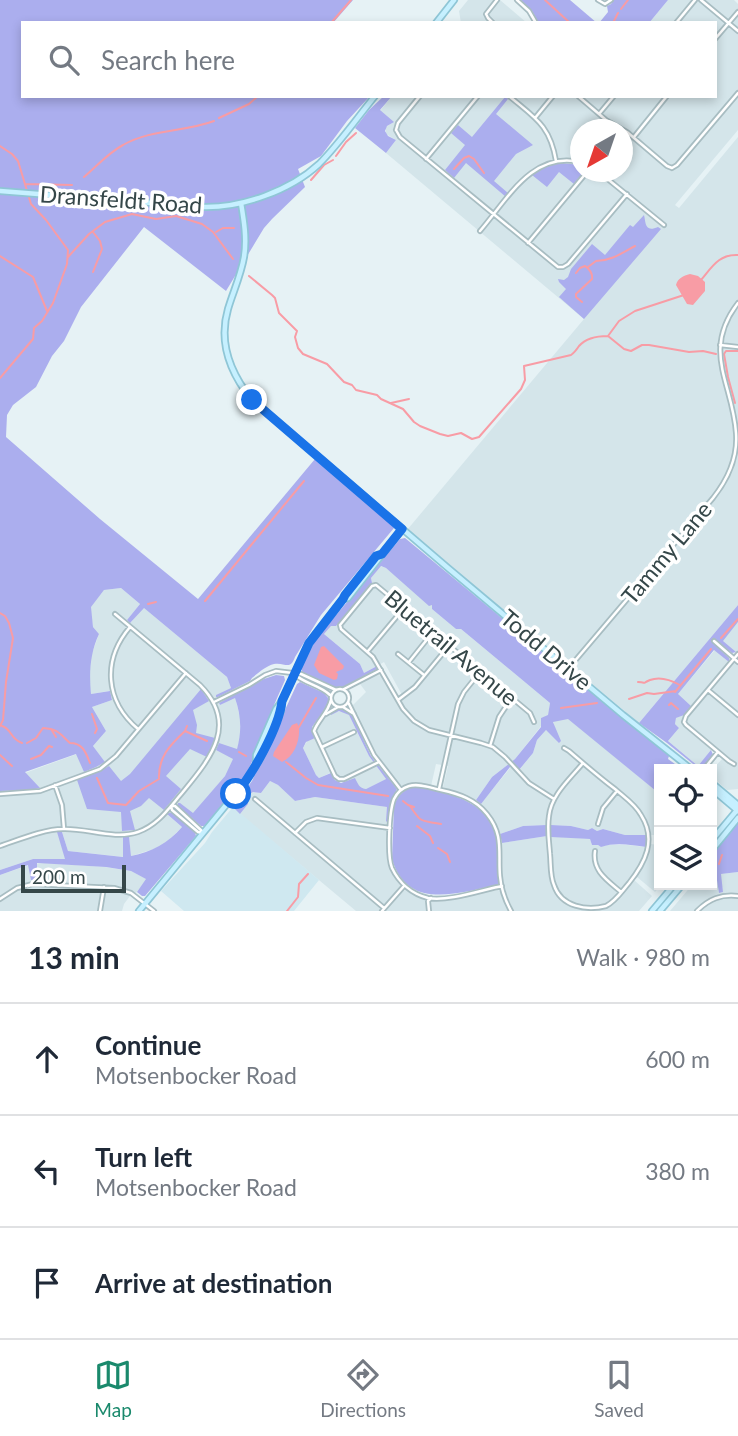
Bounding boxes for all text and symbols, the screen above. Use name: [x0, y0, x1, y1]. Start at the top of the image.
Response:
search box: [21, 21, 717, 98]
icon: search: [45, 41, 83, 79]
text: Search here: [101, 44, 235, 76]
north arrow: [570, 119, 633, 182]
street label: Dransfeldt Road: [39, 179, 203, 219]
route end: [236, 384, 267, 415]
street label: Tammy Lane: [615, 495, 717, 609]
street label: Bluetrail Avenue: [379, 583, 524, 711]
street label: Todd Drive: [495, 603, 598, 695]
map controls: [654, 764, 717, 890]
button: locate: [654, 764, 717, 827]
route start: [220, 778, 251, 809]
button: layers: [654, 827, 717, 890]
scale bar: [21, 862, 126, 894]
text: 200 m: [32, 865, 86, 888]
text: 13 min: [28, 939, 120, 975]
text: Walk · 980 m: [576, 943, 710, 971]
text: Continue: [95, 1029, 201, 1061]
icon: ahead: [28, 1040, 66, 1078]
text: 600 m: [645, 1045, 710, 1073]
text: Motsenbocker Road: [95, 1061, 297, 1089]
text: Turn left: [95, 1141, 192, 1173]
icon: left: [28, 1152, 66, 1190]
text: 380 m: [645, 1157, 710, 1185]
text: Motsenbocker Road: [95, 1173, 297, 1201]
icon: arrive: [28, 1264, 66, 1302]
text: Arrive at destination: [95, 1267, 332, 1299]
tab: Map: [94, 1356, 132, 1421]
tab: Directions: [320, 1356, 406, 1421]
tab: Saved: [594, 1356, 644, 1421]

